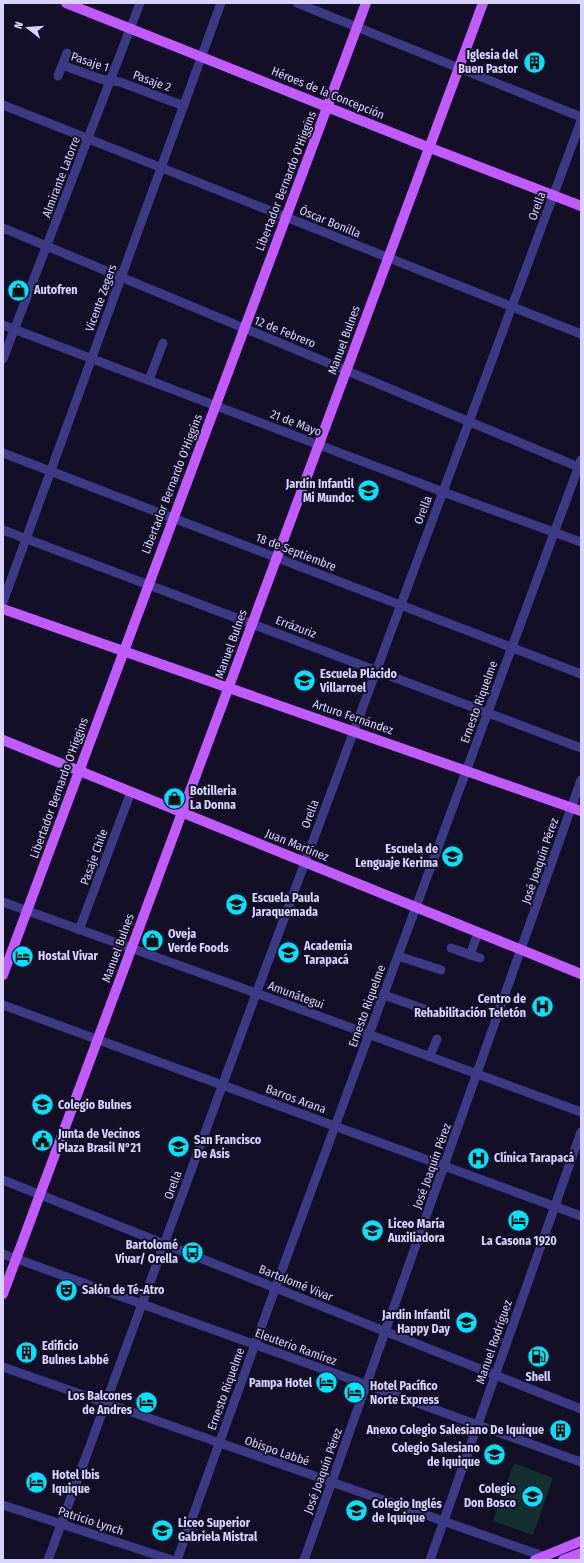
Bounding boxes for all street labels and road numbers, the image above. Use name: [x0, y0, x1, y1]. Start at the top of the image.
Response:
street label: Pasaje 1: [69, 49, 111, 75]
street label: Héroes de la Concepción: [269, 64, 387, 122]
street label: Pasaje 2: [131, 68, 173, 94]
street label: Libertador Bernardo O'Higgins: [253, 109, 319, 253]
street label: Almirante Latorre: [39, 135, 83, 219]
street label: Orella: [525, 190, 549, 222]
street label: Óscar Bonilla: [297, 202, 363, 241]
street label: Vicente Zegers: [82, 262, 120, 334]
street label: Manuel Bulnes: [325, 304, 363, 376]
street label: 12 de Febrero: [252, 313, 318, 351]
street label: 21 de Mayo: [268, 407, 324, 439]
street label: Libertador Bernardo O'Higgins: [139, 412, 205, 556]
street label: Orella: [411, 494, 435, 526]
street label: 18 de Septiembre: [254, 530, 338, 574]
street label: Manuel Bulnes: [212, 608, 250, 680]
street label: Errázuriz: [274, 613, 318, 641]
street label: Ernesto Riquelme: [458, 659, 500, 745]
street label: Arturo Fernández: [311, 697, 395, 737]
street label: Libertador Bernardo O'Higgins: [27, 716, 91, 860]
street label: Orella: [298, 798, 322, 830]
street label: José Joaquín Pérez: [519, 816, 561, 906]
street label: Juan Martínez: [263, 826, 331, 864]
street label: Pasaje Chile: [77, 827, 111, 887]
street label: Manuel Bulnes: [99, 912, 137, 984]
street label: Ernesto Riquelme: [346, 963, 388, 1049]
street label: Amunátegui: [266, 978, 326, 1012]
street label: Barros Arana: [264, 1082, 328, 1116]
street label: José Joaquín Pérez: [410, 1121, 454, 1211]
street label: Orella: [161, 1169, 185, 1201]
street label: Bartolomé Vivar: [257, 1262, 336, 1304]
street label: Manuel Rodríguez: [473, 1298, 515, 1386]
street label: Eleuterio Ramírez: [253, 1326, 339, 1368]
street label: Ernesto Riquelme: [205, 1346, 247, 1432]
street label: José Joaquín Pérez: [301, 1426, 345, 1516]
street label: Obispo Labbé: [243, 1433, 311, 1469]
street label: Patricio Lynch: [57, 1504, 125, 1538]

